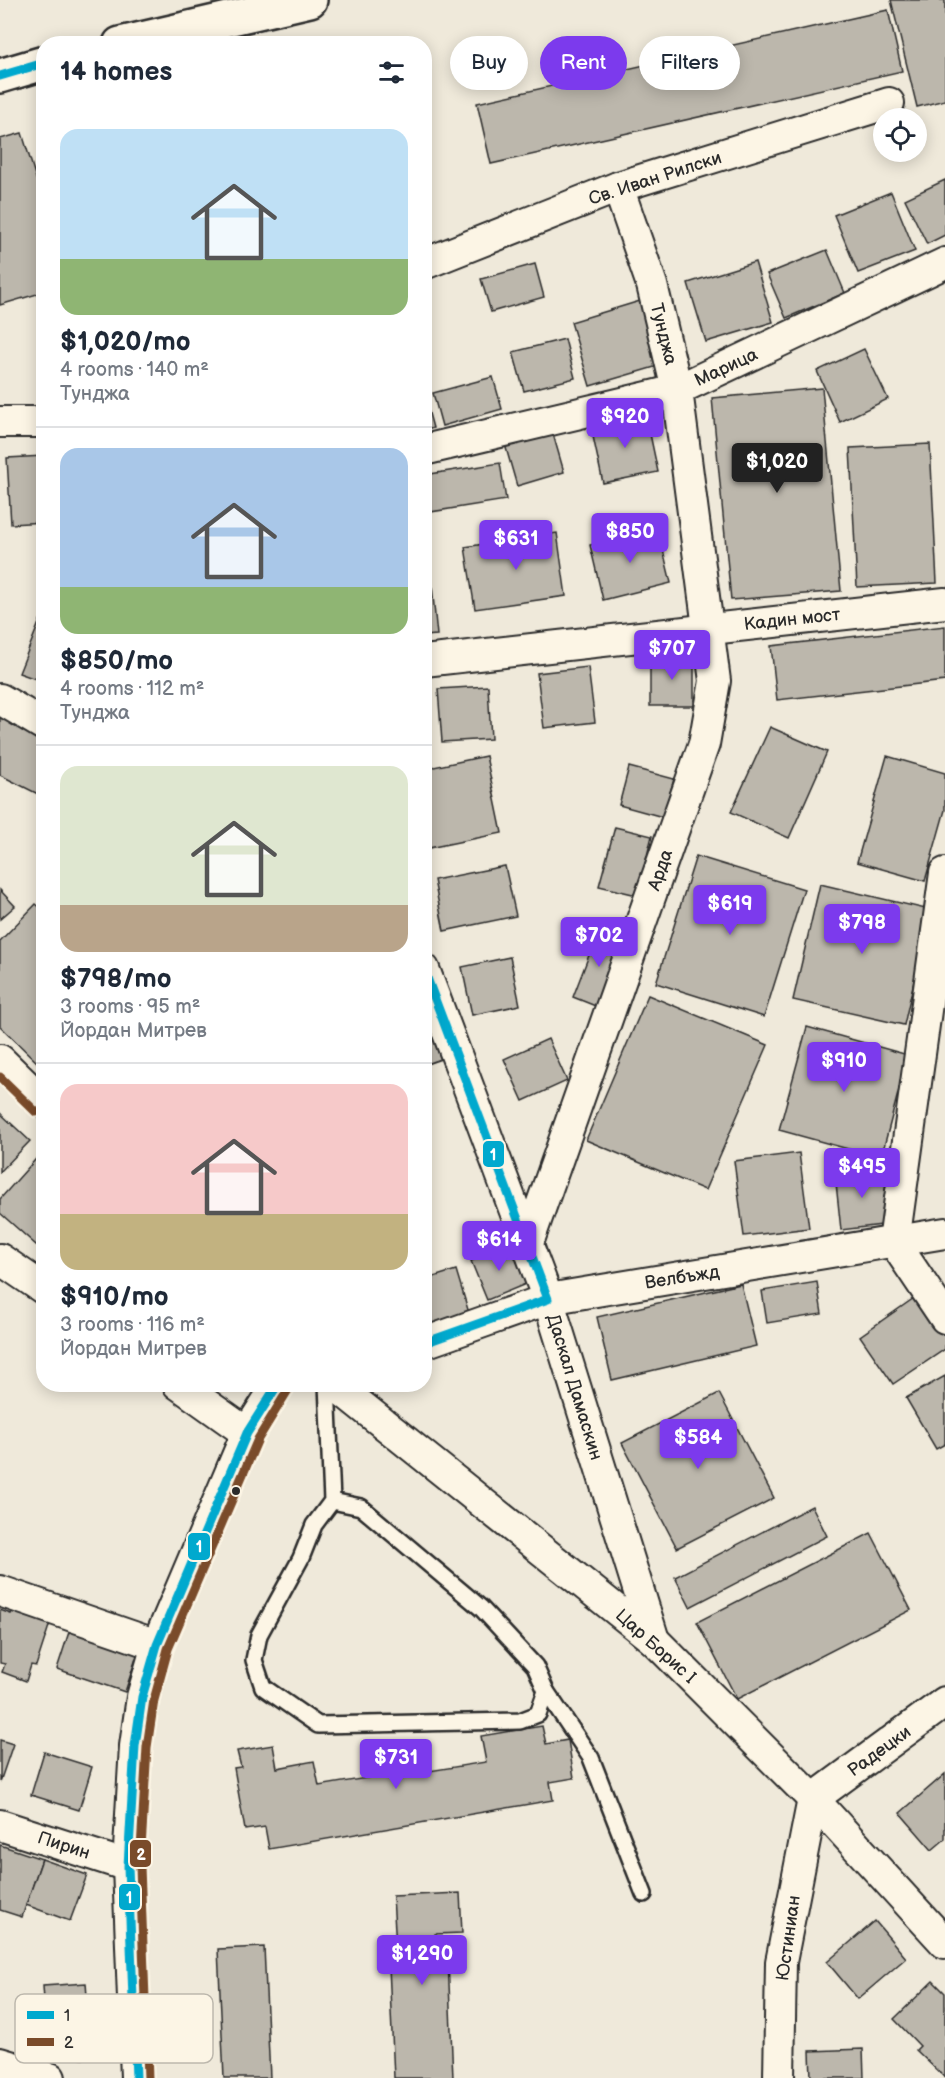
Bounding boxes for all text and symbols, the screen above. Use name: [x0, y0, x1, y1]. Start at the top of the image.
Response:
chip: Buy: [450, 36, 528, 90]
chip: Rent: [540, 36, 627, 90]
chip: Filters: [639, 36, 740, 90]
icon: filters: [375, 56, 408, 89]
text: 14 homes: [60, 57, 172, 88]
map controls: [873, 108, 927, 162]
button: locate: [873, 108, 927, 162]
street label: Св. Иван Рилски: [586, 147, 724, 210]
icon: home: [180, 168, 288, 276]
street label: Тунджа: [646, 301, 681, 367]
text: $1,020/mo: [60, 327, 191, 358]
street label: Марица: [691, 344, 761, 391]
text: 4 rooms · 140 m²: [60, 358, 209, 382]
text: Тунджа: [60, 382, 130, 406]
pin: $920: [589, 398, 661, 449]
text: $920: [601, 405, 649, 429]
pin: $1,020: [728, 443, 826, 494]
text: $1,020: [746, 450, 808, 474]
icon: home: [180, 487, 288, 595]
pin: $850: [594, 513, 666, 564]
pin: $631: [480, 520, 552, 571]
text: $850: [605, 520, 655, 544]
text: $631: [493, 527, 539, 551]
street label: Кадин мост: [743, 604, 842, 635]
pin: $707: [636, 630, 708, 681]
text: $707: [648, 637, 696, 661]
text: $850/mo: [60, 646, 173, 677]
text: 4 rooms · 112 m²: [60, 677, 204, 701]
text: Тунджа: [60, 701, 130, 725]
icon: home: [180, 805, 288, 913]
street label: Арда: [643, 846, 677, 894]
pin: $619: [694, 885, 766, 936]
text: $619: [707, 892, 753, 916]
pin: $798: [826, 904, 898, 955]
text: $798: [838, 911, 886, 935]
pin: $702: [563, 917, 635, 968]
text: $702: [575, 924, 623, 948]
text: $798/mo: [60, 964, 172, 995]
text: 3 rooms · 95 m²: [60, 995, 200, 1019]
text: Йордан Митрев: [60, 1019, 207, 1043]
pin: $910: [808, 1042, 880, 1093]
text: $910: [821, 1049, 867, 1073]
icon: home: [180, 1123, 288, 1231]
line badge: 1: [482, 1140, 505, 1168]
text: 1: [490, 1146, 496, 1165]
pin: $495: [826, 1148, 898, 1199]
text: $495: [838, 1155, 886, 1179]
pin: $614: [463, 1221, 535, 1272]
text: $614: [476, 1228, 522, 1252]
street label: Велбъжд: [643, 1261, 721, 1294]
text: $910/mo: [60, 1282, 169, 1313]
street label: Даскал Дамаскин: [542, 1312, 607, 1463]
text: 3 rooms · 116 m²: [60, 1313, 205, 1337]
text: Йордан Митрев: [60, 1337, 207, 1361]
pin: $584: [662, 1419, 734, 1470]
text: $584: [674, 1426, 722, 1450]
unlabelled marker: [230, 1485, 242, 1497]
line badge: 1: [187, 1532, 211, 1561]
text: 1: [196, 1538, 202, 1557]
street label: Цар Борис I: [611, 1605, 700, 1688]
street label: Радецки: [844, 1721, 915, 1781]
pin: $731: [360, 1739, 432, 1790]
text: $731: [374, 1746, 418, 1770]
street label: Пирин: [35, 1827, 93, 1864]
line badge: 2: [129, 1839, 152, 1868]
text: 2: [136, 1846, 146, 1865]
line badge: 1: [118, 1883, 141, 1911]
text: 1: [126, 1889, 132, 1908]
street label: Юстиниан: [772, 1894, 805, 1982]
pin: $1,290: [373, 1935, 471, 1986]
text: $1,290: [391, 1942, 453, 1966]
legend: [15, 1994, 213, 2063]
text: 1: [64, 2007, 70, 2026]
text: 2: [64, 2034, 74, 2053]

